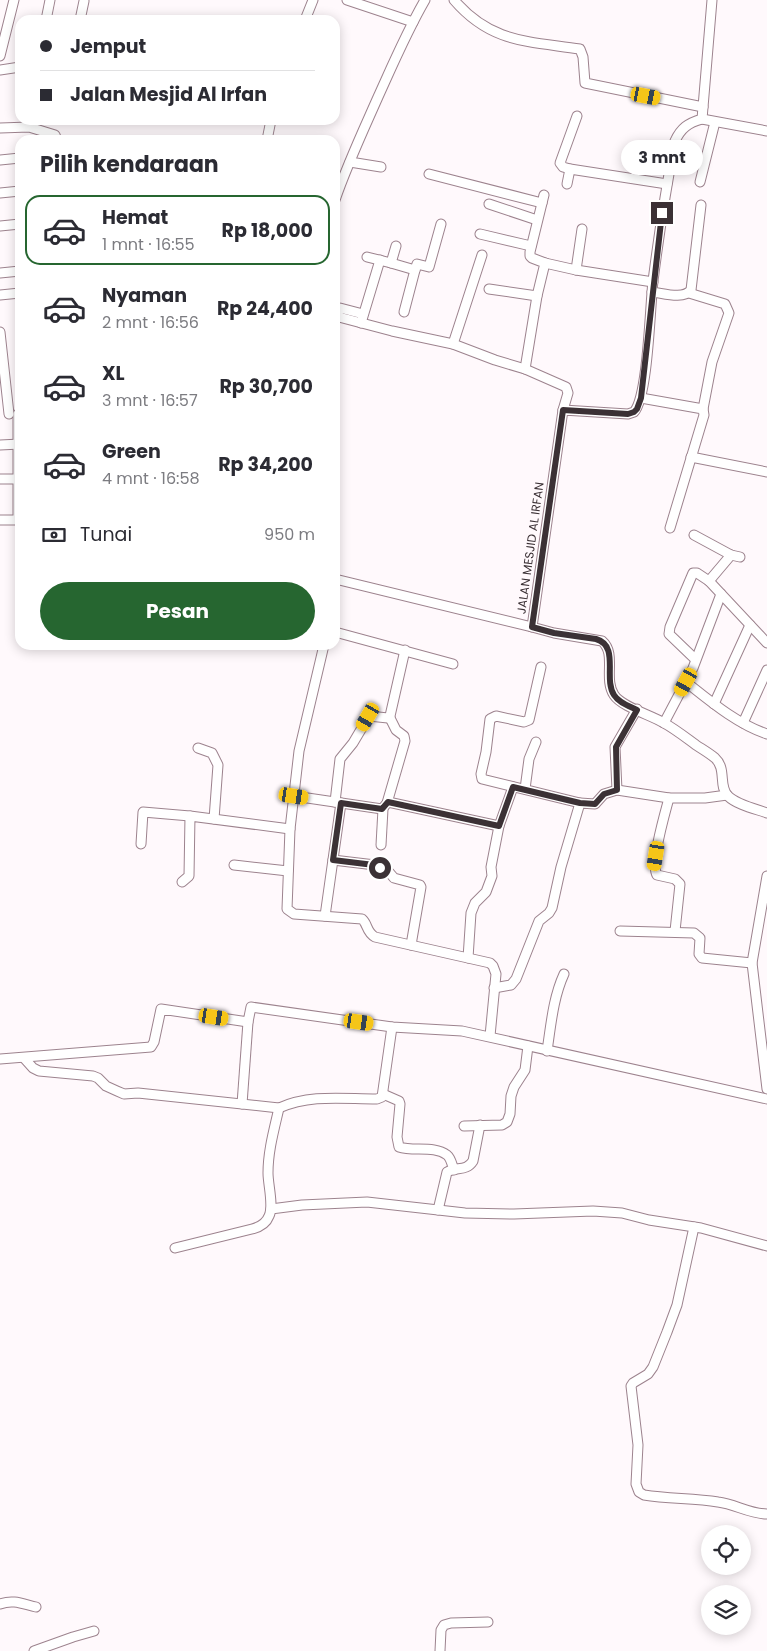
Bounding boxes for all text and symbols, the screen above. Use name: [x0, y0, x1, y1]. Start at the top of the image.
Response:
text: Jemput: [70, 33, 146, 60]
text: Jalan Mesjid Al Irfan: [70, 81, 267, 108]
car: [629, 86, 662, 106]
callout: 3 mnt: [621, 140, 703, 176]
text: 3 mnt: [638, 146, 686, 169]
text: Pilih kendaraan: [40, 149, 219, 180]
route end: [651, 202, 673, 224]
text: Hemat: [102, 204, 168, 231]
icon: car: [42, 208, 87, 253]
text: Rp 18,000: [222, 217, 313, 244]
text: 1 mnt · 16:55: [102, 233, 195, 256]
text: Nyaman: [102, 282, 187, 309]
icon: car: [42, 286, 87, 331]
text: Rp 24,400: [217, 295, 313, 322]
text: 2 mnt · 16:56: [102, 311, 199, 334]
text: XL: [102, 360, 125, 387]
icon: car: [42, 364, 87, 409]
text: Rp 30,700: [219, 373, 313, 400]
text: 3 mnt · 16:57: [102, 389, 198, 412]
text: Green: [102, 438, 161, 465]
icon: car: [42, 442, 87, 487]
text: Rp 34,200: [218, 451, 313, 478]
text: 4 mnt · 16:58: [102, 467, 200, 490]
street label: JALAN MESJID AL IRFAN: [512, 481, 548, 615]
icon: cash: [40, 521, 68, 549]
text: Tunai: [80, 521, 132, 548]
text: 950 m: [264, 523, 315, 546]
button: Pesan: [40, 582, 315, 640]
car: [672, 665, 699, 699]
car: [354, 700, 381, 734]
car: [278, 786, 309, 806]
car: [646, 840, 665, 872]
route start: [369, 857, 391, 879]
car: [198, 1007, 229, 1027]
car: [343, 1012, 374, 1032]
map controls: [701, 1525, 751, 1635]
button: locate: [701, 1525, 751, 1575]
button: layers: [701, 1585, 751, 1635]

